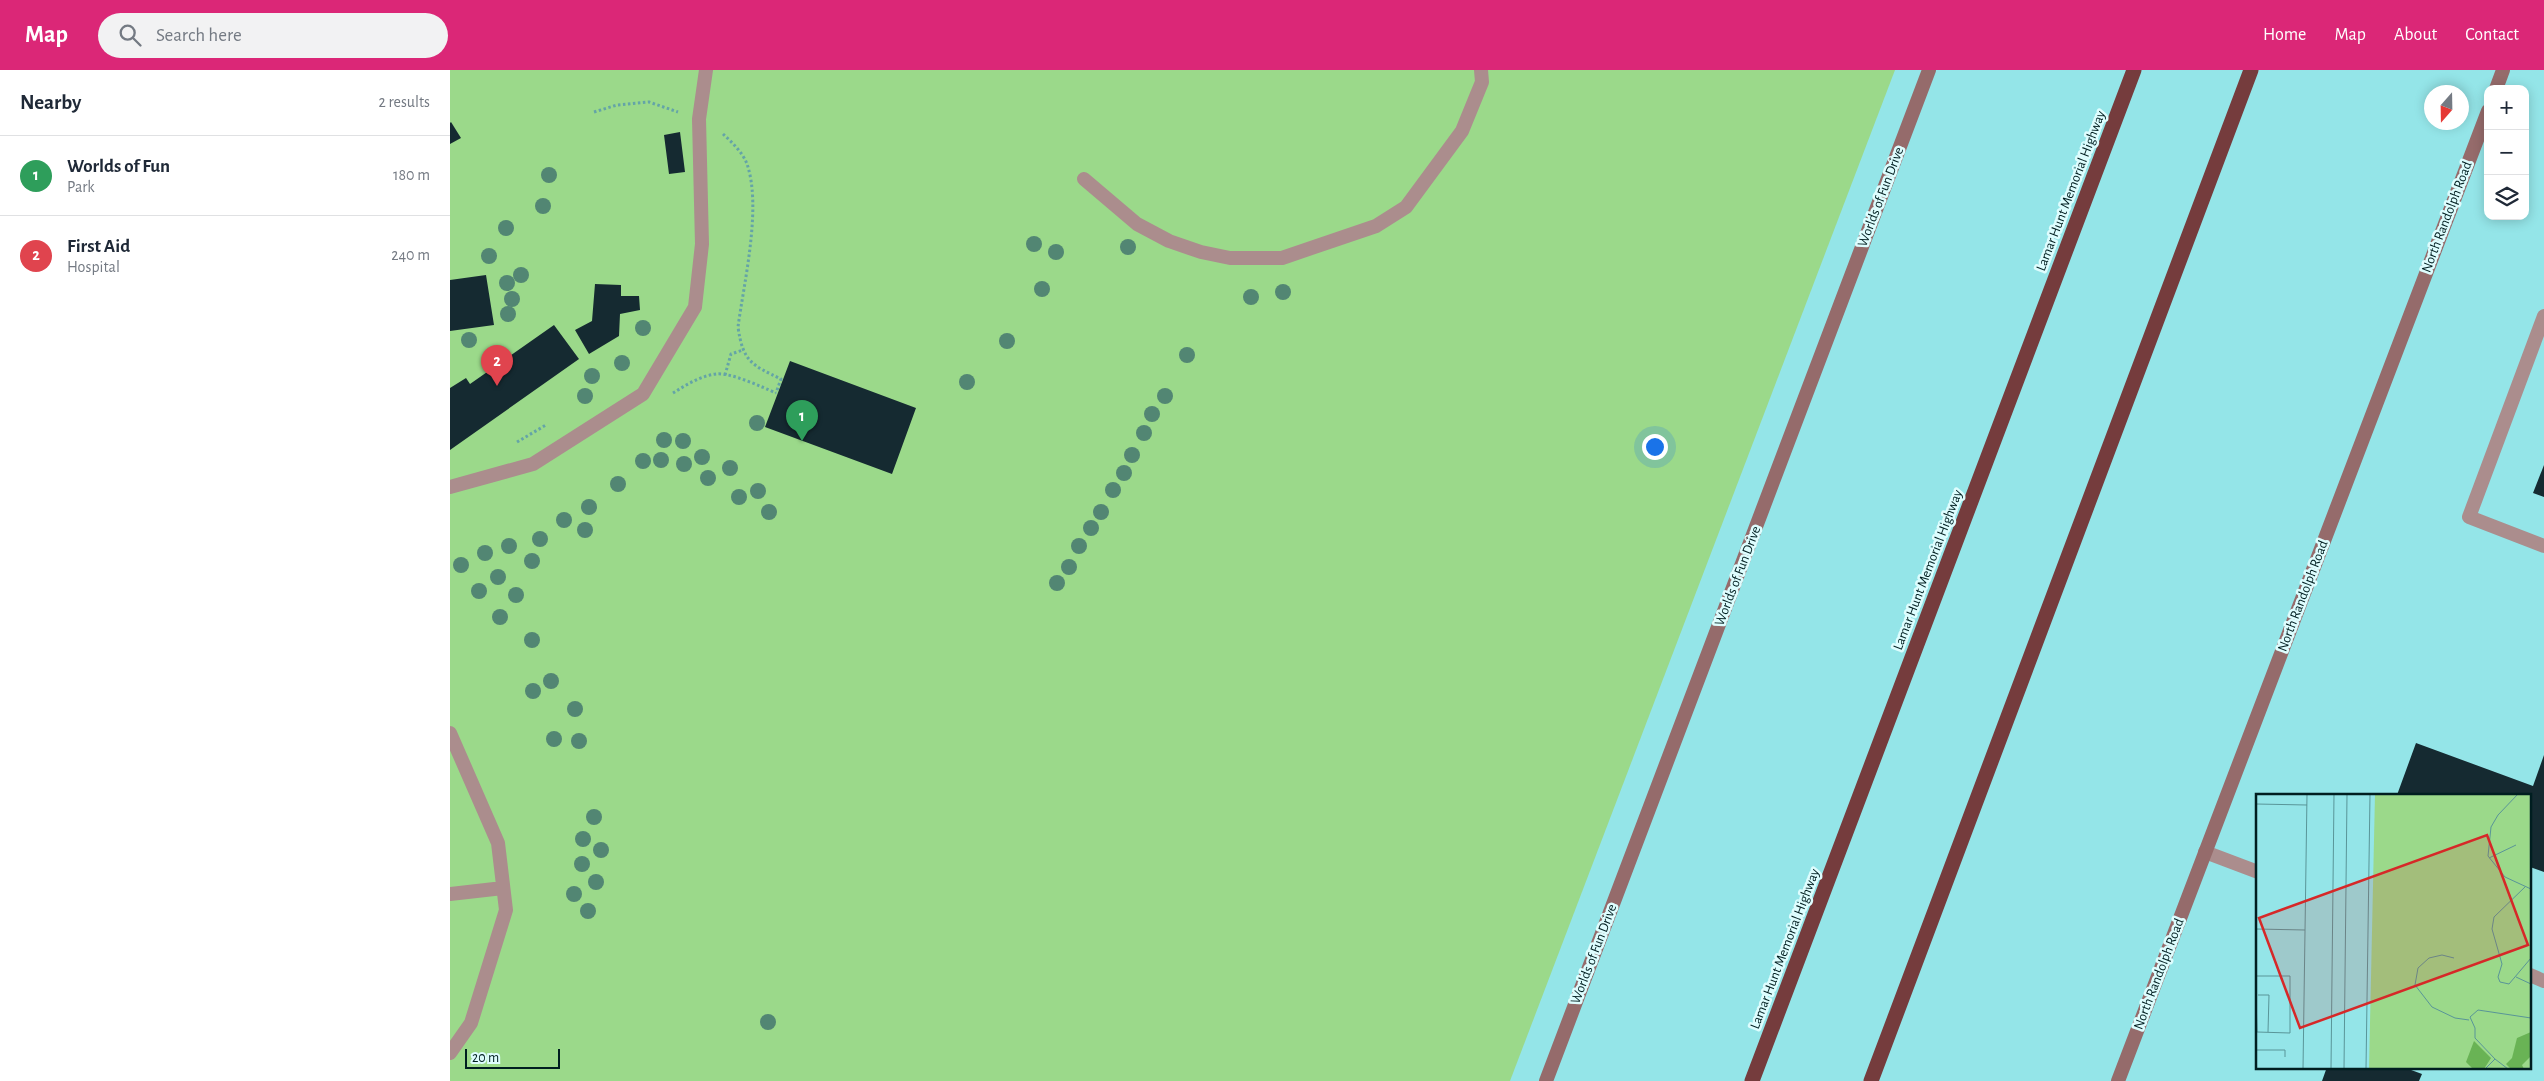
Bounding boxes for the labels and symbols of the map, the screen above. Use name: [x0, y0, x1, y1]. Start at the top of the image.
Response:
north arrow: [2424, 85, 2469, 130]
street label: Lamar Hunt Memorial Highway: [2034, 109, 2108, 273]
street label: Worlds of Fun Drive: [1856, 145, 1906, 249]
street label: North Randolph Road: [2419, 160, 2475, 274]
pin: 2: [481, 345, 513, 386]
pin: 1: [786, 400, 818, 441]
your location: [1642, 434, 1668, 460]
street label: Lamar Hunt Memorial Highway: [1891, 488, 1965, 652]
street label: Worlds of Fun Drive: [1713, 524, 1763, 628]
street label: North Randolph Road: [2275, 539, 2331, 653]
inset map: [2256, 794, 2532, 1068]
street label: Lamar Hunt Memorial Highway: [1748, 867, 1822, 1031]
street label: Worlds of Fun Drive: [1569, 902, 1619, 1006]
street label: North Randolph Road: [2131, 917, 2187, 1031]
scale bar: [465, 1046, 560, 1069]

